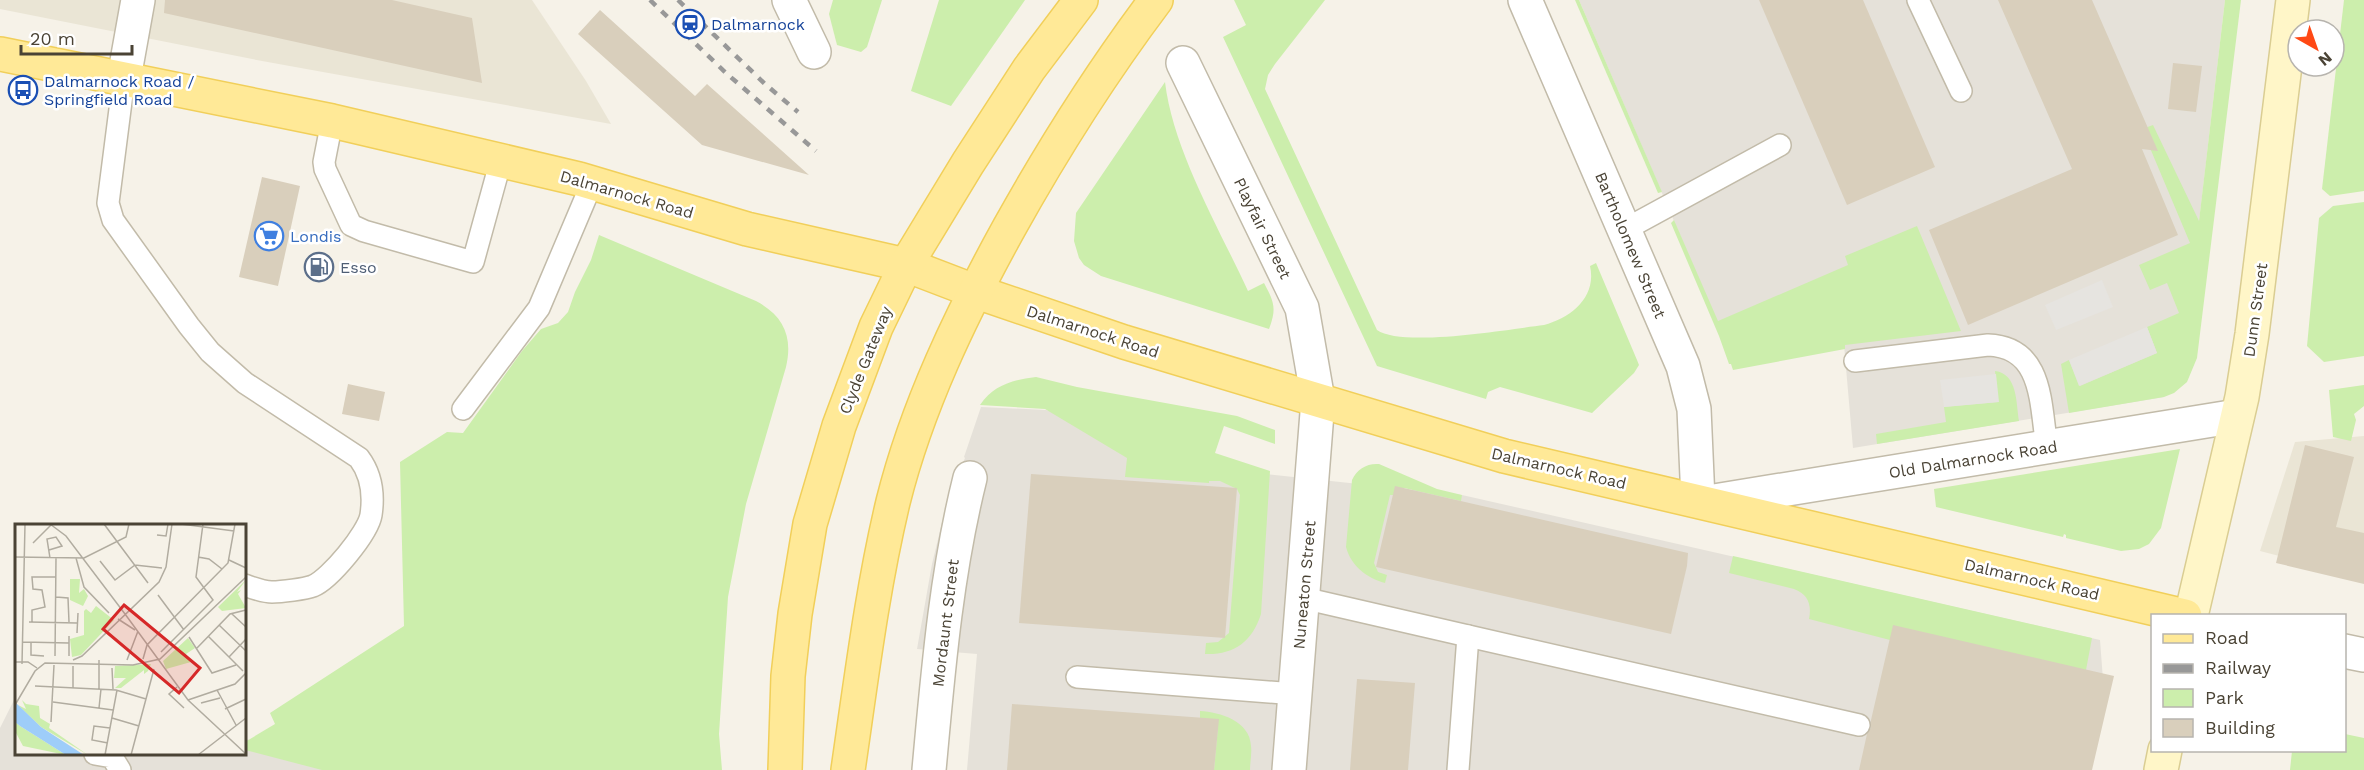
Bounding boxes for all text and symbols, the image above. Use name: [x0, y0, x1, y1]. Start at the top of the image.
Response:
station icon: Dalmarnock: [674, 8, 706, 40]
place label: Dalmarnock: [711, 15, 805, 34]
scale bar: [21, 18, 132, 56]
north arrow: [2286, 18, 2346, 78]
text: 20 m: [30, 28, 75, 49]
text: N: [2315, 48, 2336, 70]
place label: Dalmarnock Road / Springfield Road: [44, 72, 194, 109]
bus stop icon: Dalmarnock Road / Springfield Road: [7, 74, 39, 106]
street label: Dalmarnock Road: [558, 166, 696, 223]
street label: Bartholomew Street: [1591, 169, 1670, 322]
street label: Playfair Street: [1230, 174, 1295, 282]
supermarket icon: Londis: [253, 220, 285, 252]
place label: Londis: [290, 227, 342, 246]
fuel station icon: Esso: [303, 251, 335, 283]
place label: Esso: [340, 258, 377, 277]
street label: Dunn Street: [2239, 262, 2272, 358]
street label: Dalmarnock Road: [1024, 301, 1161, 362]
street label: Clyde Gateway: [835, 303, 896, 417]
street label: Old Dalmarnock Road: [1887, 437, 2059, 482]
street label: Dalmarnock Road: [1490, 444, 1628, 493]
street label: Nuneaton Street: [1289, 520, 1320, 650]
inset map: [15, 524, 246, 755]
street label: Dalmarnock Road: [1963, 555, 2101, 604]
street label: Mordaunt Street: [928, 558, 963, 688]
legend: [2151, 614, 2346, 752]
text: Road: [2205, 627, 2249, 648]
text: Railway: [2205, 657, 2272, 678]
text: Park: [2205, 687, 2244, 708]
text: Building: [2205, 717, 2275, 738]

